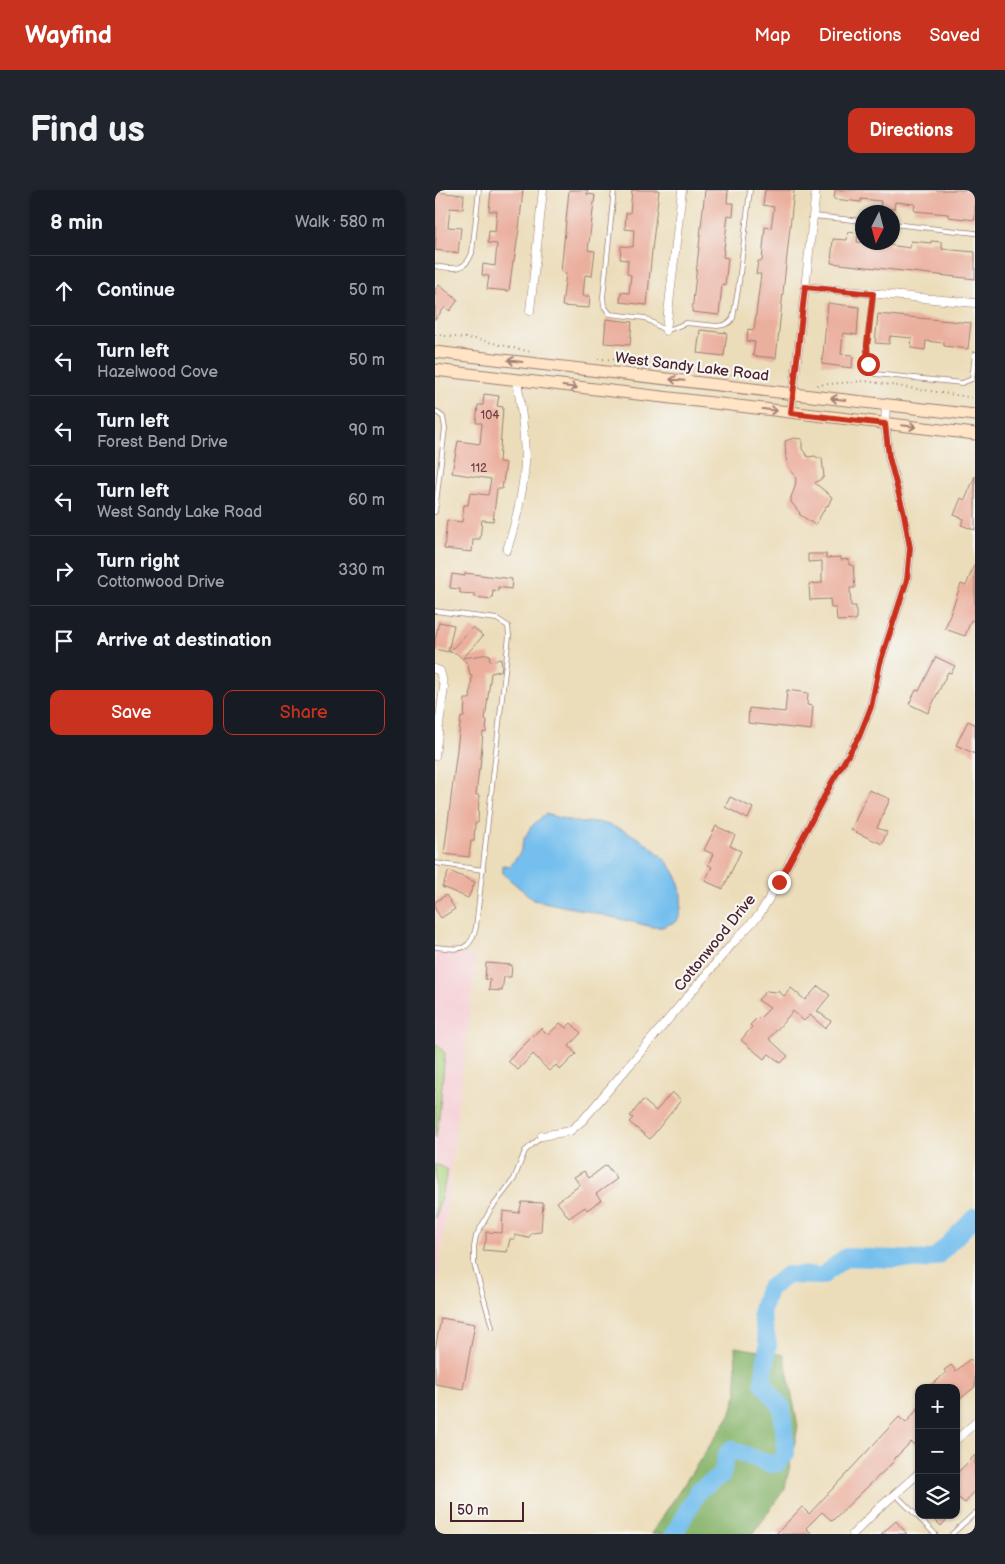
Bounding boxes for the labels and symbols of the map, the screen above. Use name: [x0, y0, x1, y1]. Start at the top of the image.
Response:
north arrow: [855, 205, 900, 250]
street label: West Sandy Lake Road: [614, 348, 770, 386]
route start: [857, 353, 880, 376]
one-way arrow: [507, 356, 523, 366]
one-way arrow: [669, 375, 685, 385]
one-way arrow: [562, 382, 578, 392]
one-way arrow: [830, 394, 846, 404]
one-way arrow: [762, 405, 778, 415]
house number: 104: [480, 408, 500, 423]
one-way arrow: [901, 421, 917, 431]
house number: 112: [471, 461, 487, 476]
route end: [768, 871, 791, 894]
street label: Cottonwood Drive: [670, 890, 760, 995]
scale bar: [450, 1499, 524, 1522]

